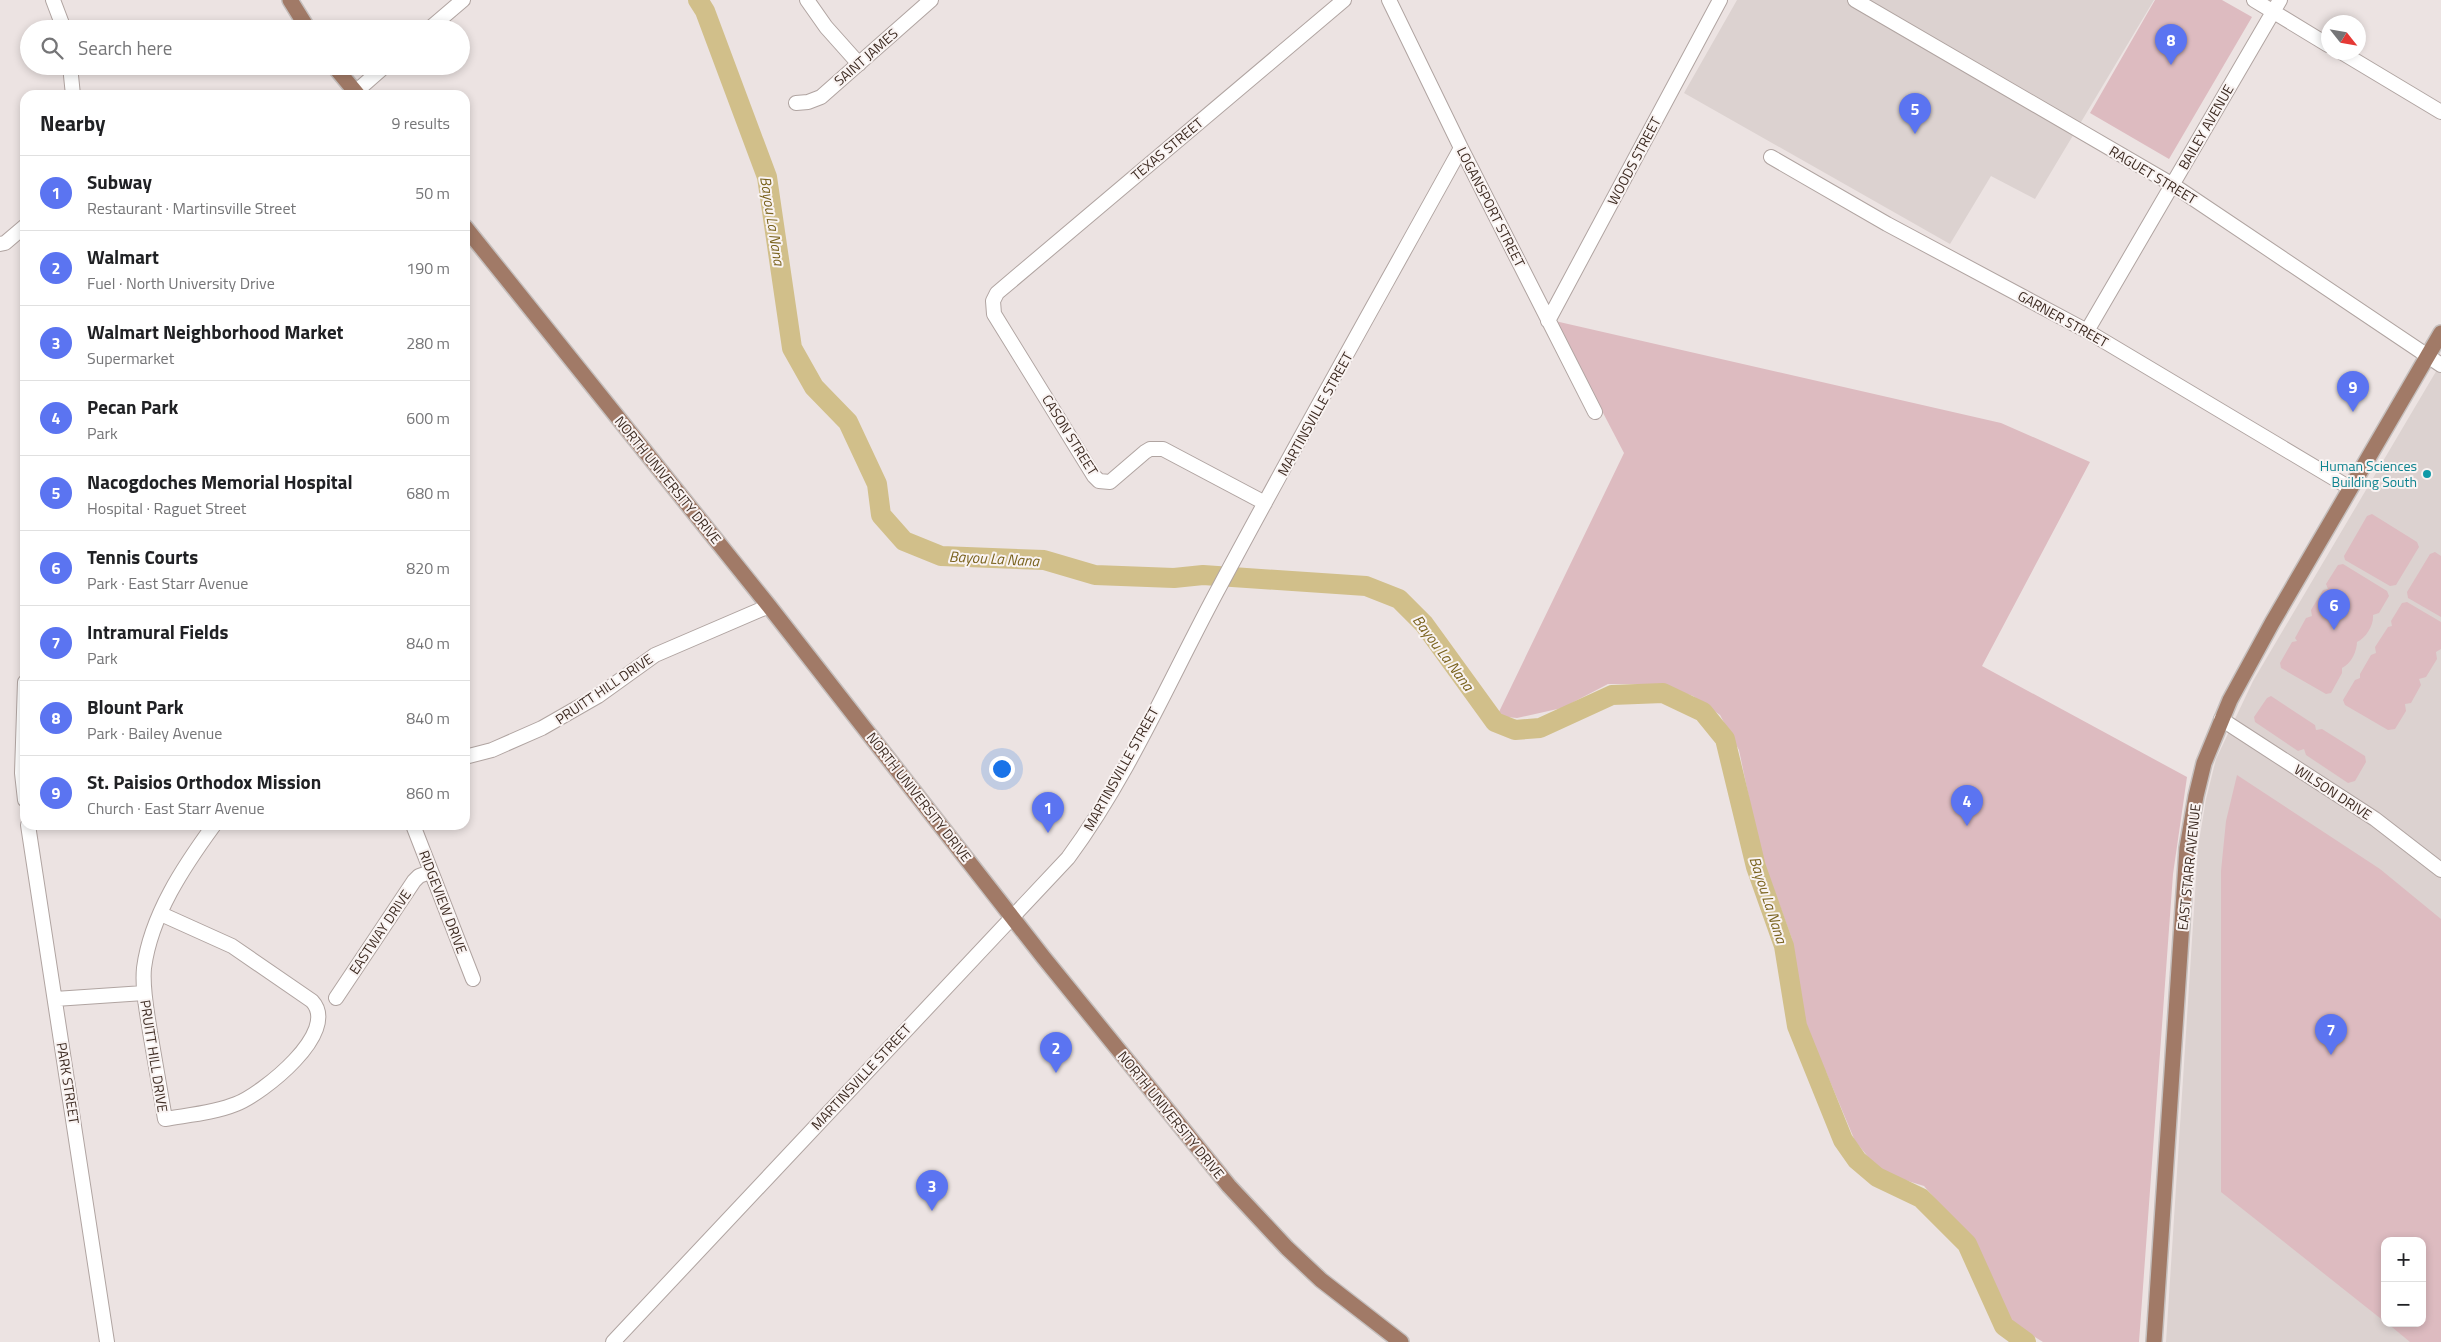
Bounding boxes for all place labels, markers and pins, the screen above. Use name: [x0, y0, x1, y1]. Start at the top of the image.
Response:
pin: 8: [2155, 24, 2187, 65]
pin: 5: [1899, 93, 1931, 134]
pin: 9: [2337, 371, 2369, 412]
place label: Human Sciences Building South: [2320, 455, 2417, 492]
marker: Human Sciences Building South: [2421, 468, 2433, 480]
pin: 6: [2318, 589, 2350, 630]
pin: 4: [1951, 785, 1983, 826]
pin: 1: [1032, 792, 1064, 833]
pin: 7: [2315, 1014, 2347, 1055]
pin: 2: [1040, 1032, 1072, 1073]
pin: 3: [916, 1170, 948, 1211]

